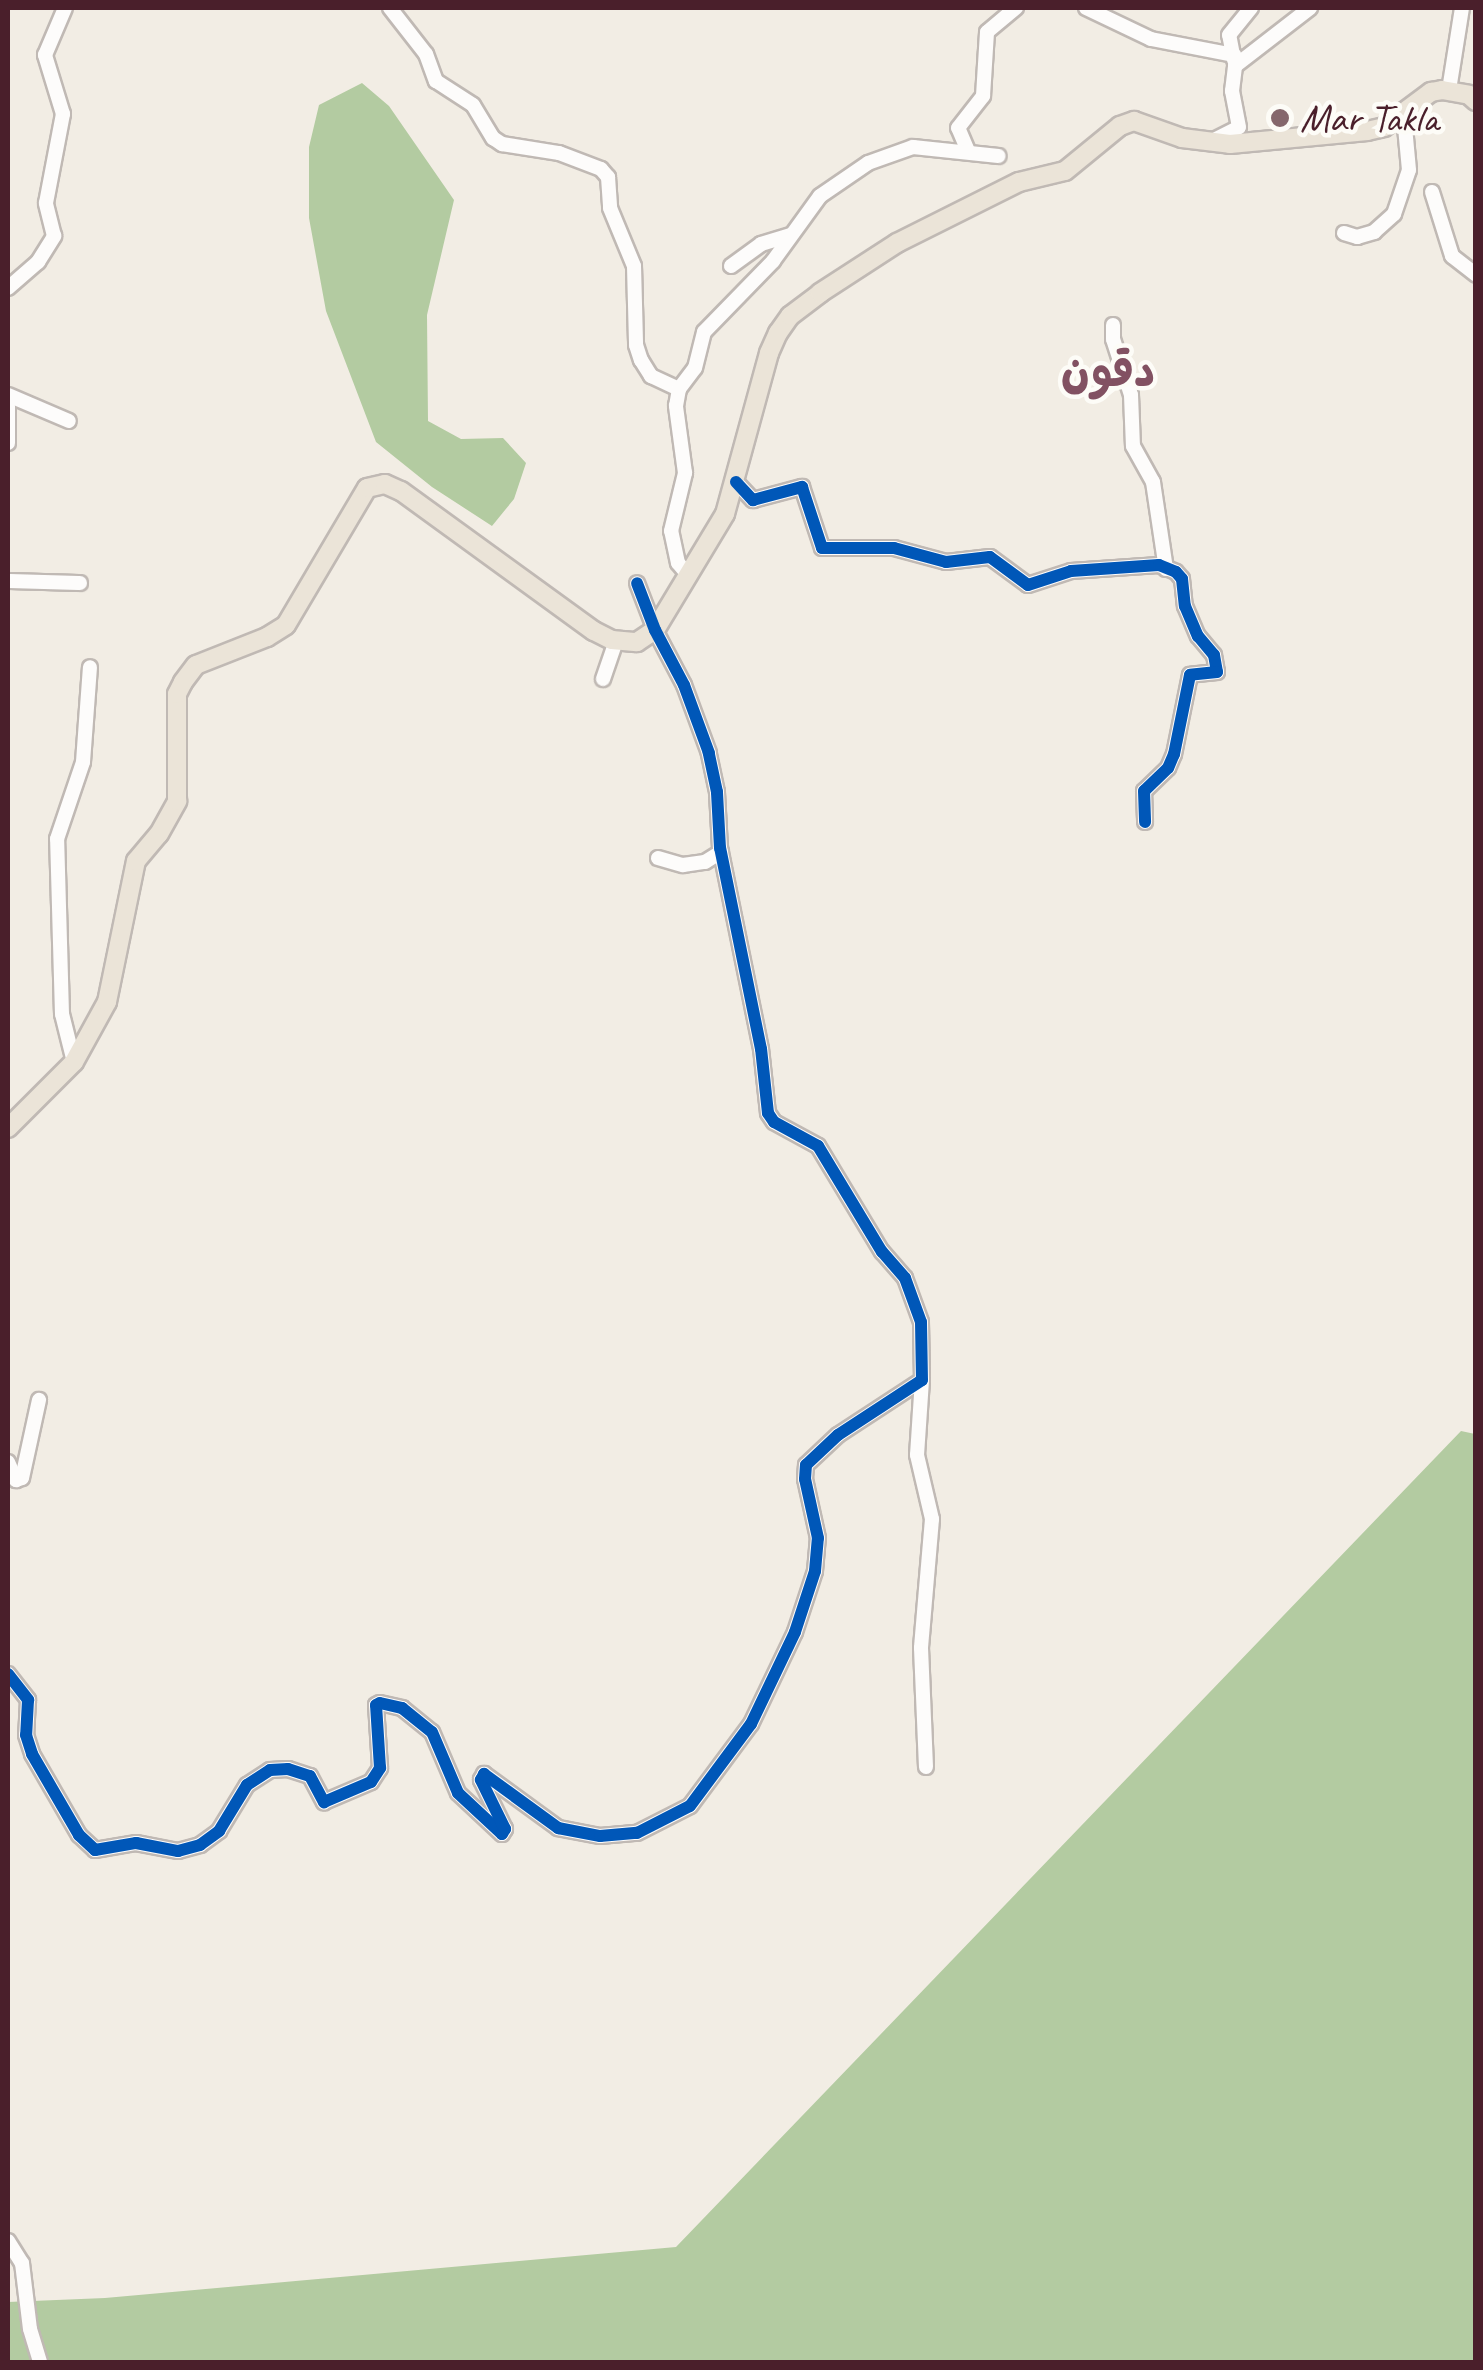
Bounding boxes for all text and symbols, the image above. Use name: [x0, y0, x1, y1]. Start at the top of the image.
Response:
place label: Mar Takla: [1300, 94, 1440, 142]
marker: Mar Takla: [1269, 107, 1291, 129]
district label: دقون: [1061, 345, 1155, 399]

